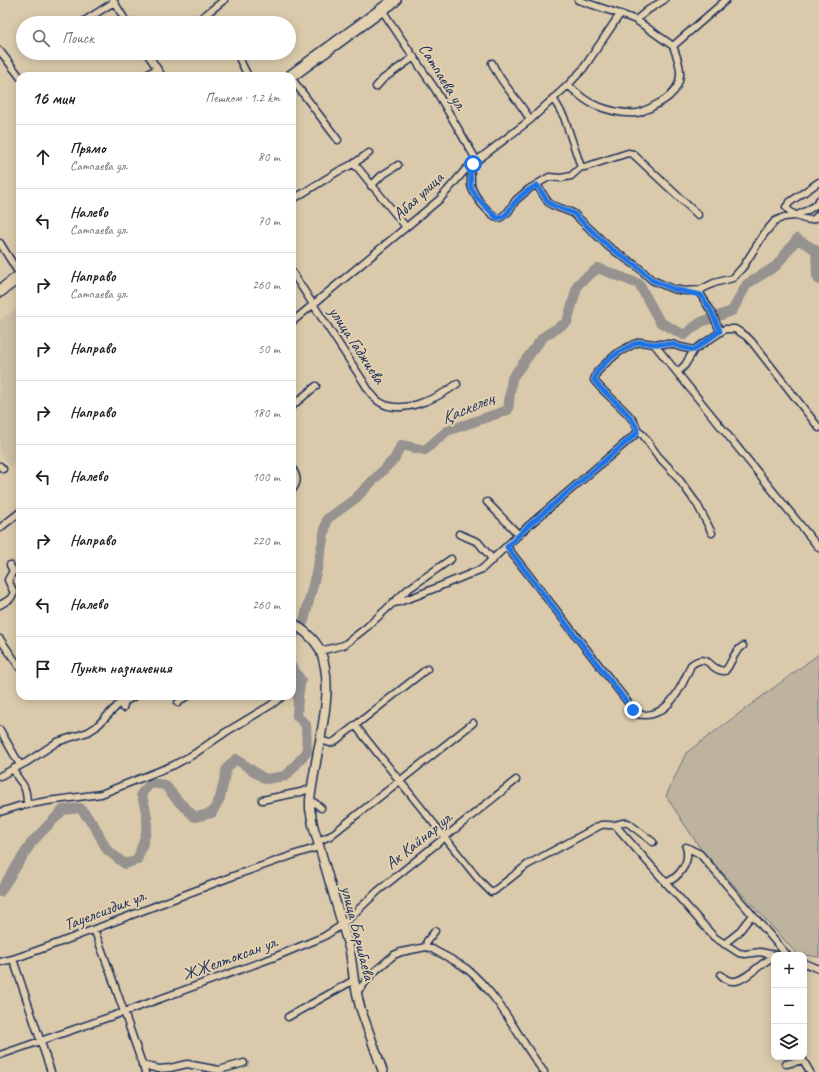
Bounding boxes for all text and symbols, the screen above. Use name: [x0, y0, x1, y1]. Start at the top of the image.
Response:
search box: [16, 16, 296, 60]
icon: search: [30, 27, 52, 49]
text: Поиск: [62, 29, 94, 48]
street label: Сатпаева ул.: [414, 39, 472, 115]
text: 16 мин: [32, 88, 75, 109]
text: Пешком · 1.2 km: [205, 90, 280, 106]
text: Прямо: [70, 139, 106, 158]
icon: ahead: [32, 146, 54, 168]
text: 80 m: [258, 149, 280, 165]
route start: [464, 155, 482, 173]
text: Сатпаева ул.: [70, 158, 128, 174]
street label: Абая улица: [388, 167, 448, 225]
text: Налево: [70, 203, 108, 222]
icon: left: [32, 210, 54, 232]
text: 70 m: [258, 213, 280, 229]
text: Сатпаева ул.: [70, 222, 128, 238]
text: Направо: [70, 267, 116, 286]
icon: right: [32, 274, 54, 296]
text: 260 m: [252, 277, 280, 293]
text: Сатпаева ул.: [70, 286, 128, 302]
street label: улица Гаджиева: [324, 301, 391, 389]
icon: right: [32, 338, 54, 360]
text: Направо: [70, 339, 116, 358]
text: 50 m: [258, 341, 280, 357]
water label: Қаскелең: [438, 386, 499, 429]
icon: right: [32, 402, 54, 424]
text: Направо: [70, 403, 116, 422]
text: 180 m: [252, 405, 280, 421]
icon: left: [32, 466, 54, 488]
text: Налево: [70, 467, 108, 486]
text: 100 m: [252, 469, 280, 485]
icon: right: [32, 530, 54, 552]
text: Направо: [70, 531, 116, 550]
text: 220 m: [252, 533, 280, 549]
icon: left: [32, 594, 54, 616]
text: Налево: [70, 595, 108, 614]
text: 260 m: [252, 597, 280, 613]
icon: arrive: [32, 658, 54, 680]
text: Пункт назначения: [70, 659, 172, 678]
route end: [624, 701, 642, 719]
street label: Ак Кайнар ул.: [381, 806, 457, 874]
street label: улица Барибаева: [336, 883, 380, 983]
street label: Тауелсиздик ул.: [61, 884, 150, 935]
street label: ЖЖелтоксан ул.: [179, 931, 281, 985]
map controls: [771, 952, 807, 1060]
button: +: [771, 952, 807, 988]
button: −: [771, 988, 807, 1024]
button: layers: [771, 1024, 807, 1060]

